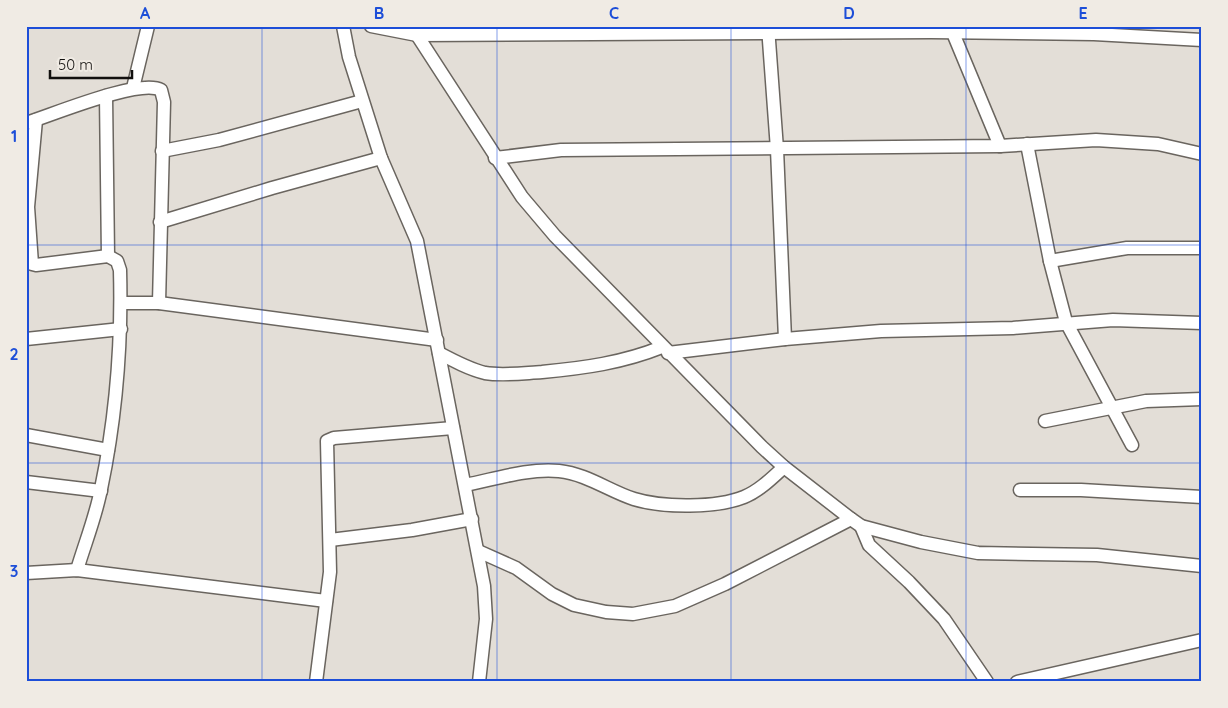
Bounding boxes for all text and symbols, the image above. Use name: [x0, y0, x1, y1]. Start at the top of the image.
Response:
text: A: [140, 3, 151, 23]
text: B: [374, 3, 384, 23]
text: C: [609, 3, 619, 23]
text: D: [843, 3, 855, 23]
text: E: [1078, 3, 1088, 23]
scale bar: [50, 48, 132, 80]
text: 50 m: [58, 55, 93, 74]
text: 1: [11, 126, 17, 146]
text: 2: [9, 344, 19, 364]
text: 3: [10, 561, 18, 581]

